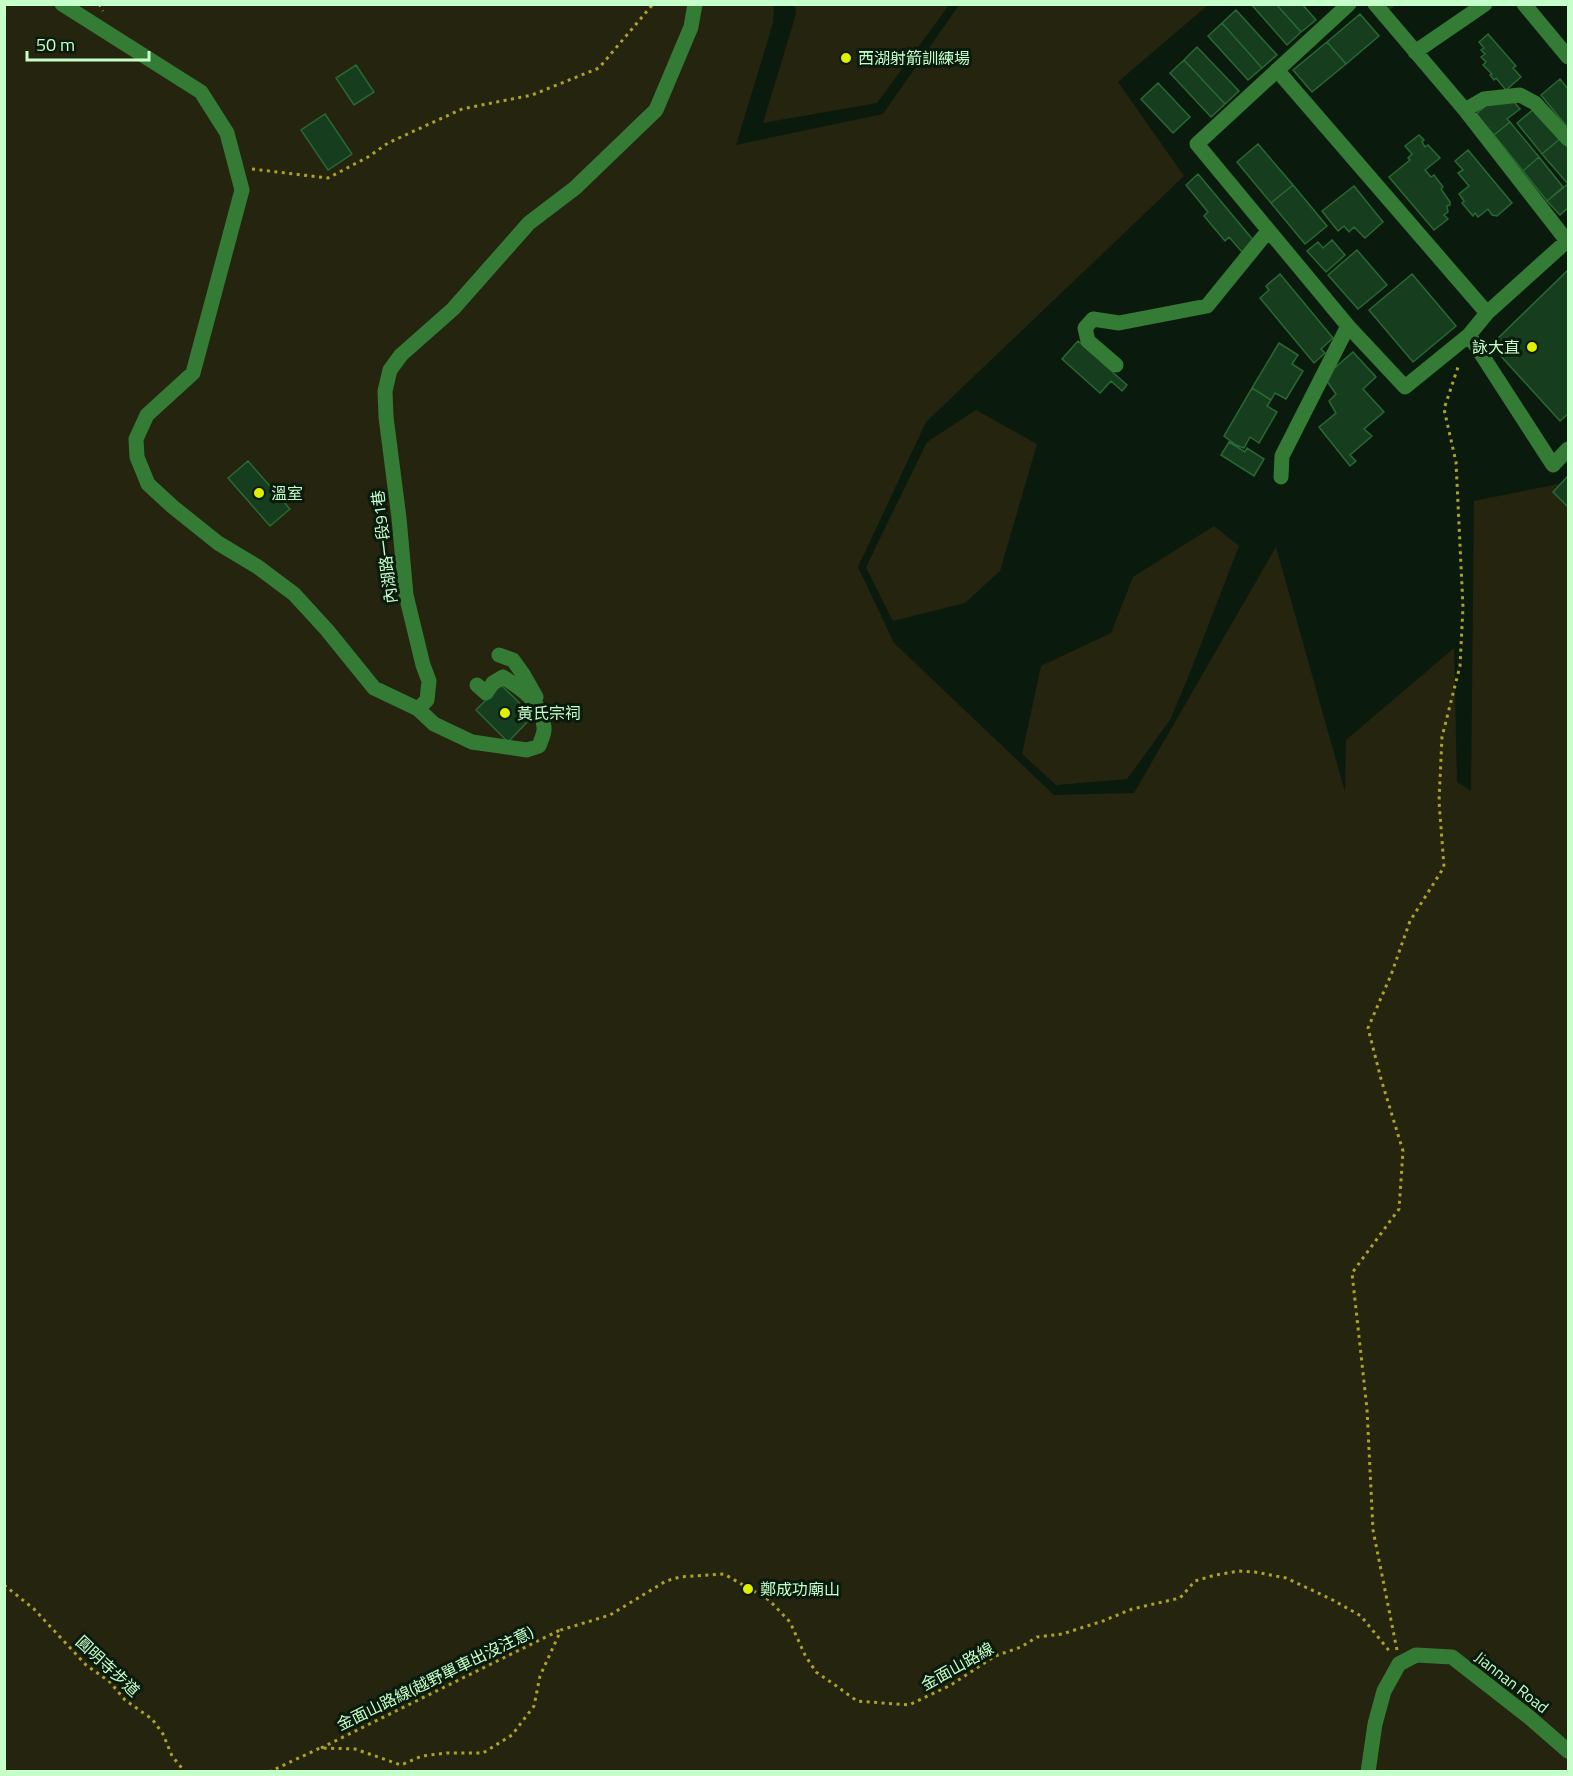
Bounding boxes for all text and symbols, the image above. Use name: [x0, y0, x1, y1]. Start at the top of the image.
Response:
scale bar: [27, 24, 148, 62]
text: 50 m: [36, 31, 75, 58]
place label: 西湖射箭訓練場: [858, 46, 970, 70]
marker: 西湖射箭訓練場: [839, 51, 853, 65]
place label: 詠大直: [1472, 335, 1520, 359]
marker: 詠大直: [1525, 340, 1539, 354]
place label: 溫室: [271, 481, 303, 505]
marker: 溫室: [252, 486, 266, 500]
street label: 內湖路一段91巷: [365, 489, 403, 605]
place label: 黃氏宗祠: [517, 701, 581, 725]
marker: 黃氏宗祠: [498, 706, 512, 720]
place label: 鄭成功廟山: [760, 1577, 840, 1601]
marker: 鄭成功廟山: [741, 1582, 755, 1596]
street label: 金面山路線(越野單車出沒注意): [332, 1620, 538, 1736]
street label: 圓明寺步道: [71, 1630, 145, 1702]
street label: 金面山路線: [916, 1636, 998, 1696]
street label: Jiannan Road: [1470, 1645, 1554, 1719]

